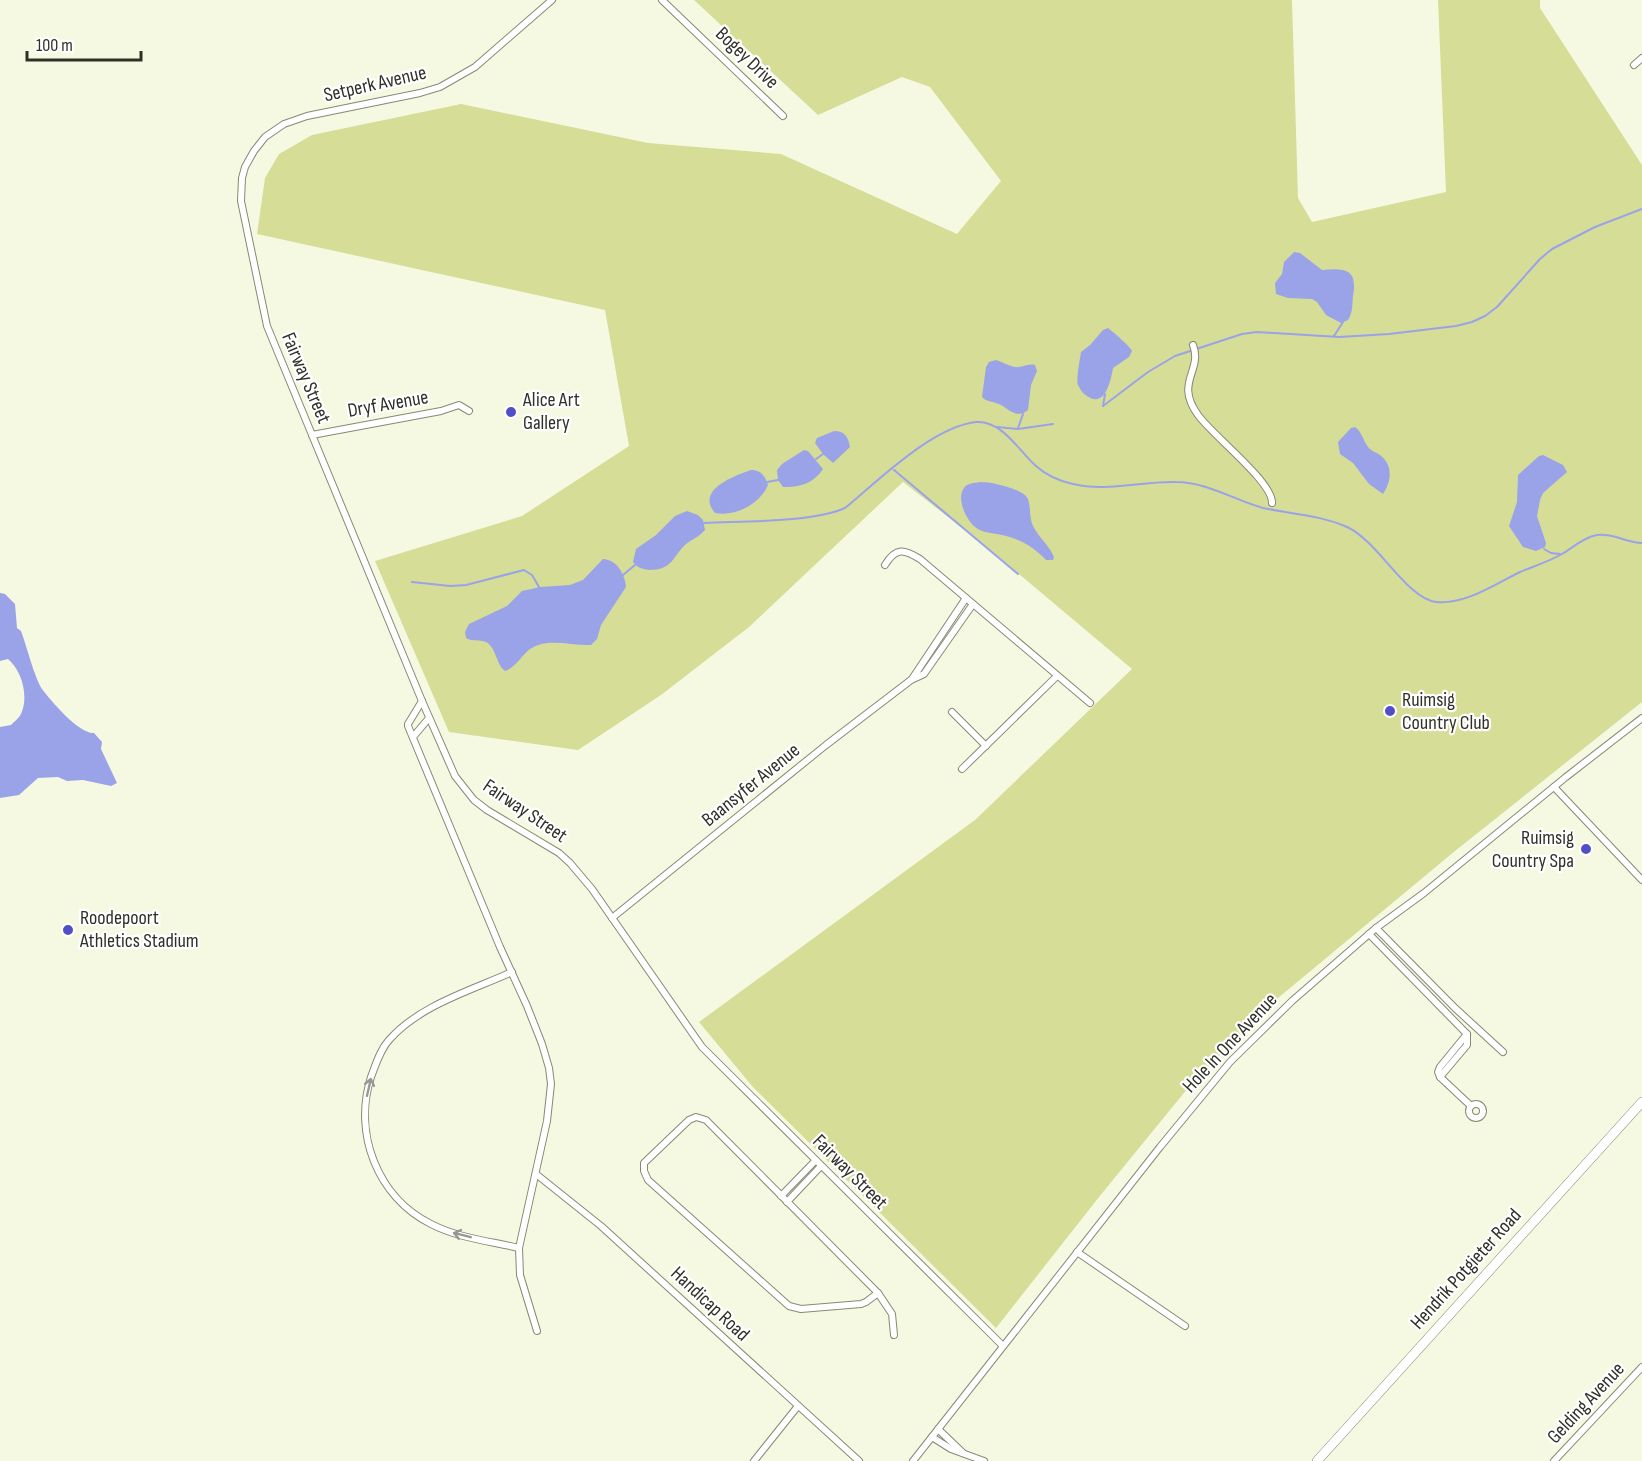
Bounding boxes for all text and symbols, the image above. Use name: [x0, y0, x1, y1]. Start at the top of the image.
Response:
street label: Bogey Drive: [710, 22, 784, 94]
scale bar: [27, 24, 141, 62]
text: 100 m: [36, 35, 73, 56]
street label: Setperk Avenue: [321, 61, 429, 107]
street label: Fairway Street: [276, 329, 336, 427]
street label: Dryf Avenue: [346, 385, 430, 423]
place label: Alice Art Gallery: [522, 388, 580, 435]
marker: Alice Art Gallery: [504, 405, 518, 419]
place label: Ruimsig Country Club: [1402, 688, 1490, 735]
marker: Ruimsig Country Club: [1383, 704, 1397, 718]
street label: Baansyfer Avenue: [697, 738, 805, 832]
street label: Fairway Street: [478, 774, 572, 848]
place label: Ruimsig Country Spa: [1492, 826, 1574, 873]
marker: Ruimsig Country Spa: [1579, 842, 1593, 856]
place label: Roodepoort Athletics Stadium: [79, 906, 199, 953]
marker: Roodepoort Athletics Stadium: [61, 923, 75, 937]
street label: Hole In One Avenue: [1178, 988, 1282, 1098]
one-way arrow: [363, 1078, 375, 1097]
street label: Fairway Street: [807, 1129, 893, 1215]
street label: Hendrik Potgieter Road: [1406, 1204, 1526, 1334]
one-way arrow: [452, 1229, 471, 1241]
street label: Handicap Road: [666, 1262, 754, 1346]
street label: Gelding Avenue: [1542, 1357, 1630, 1449]

